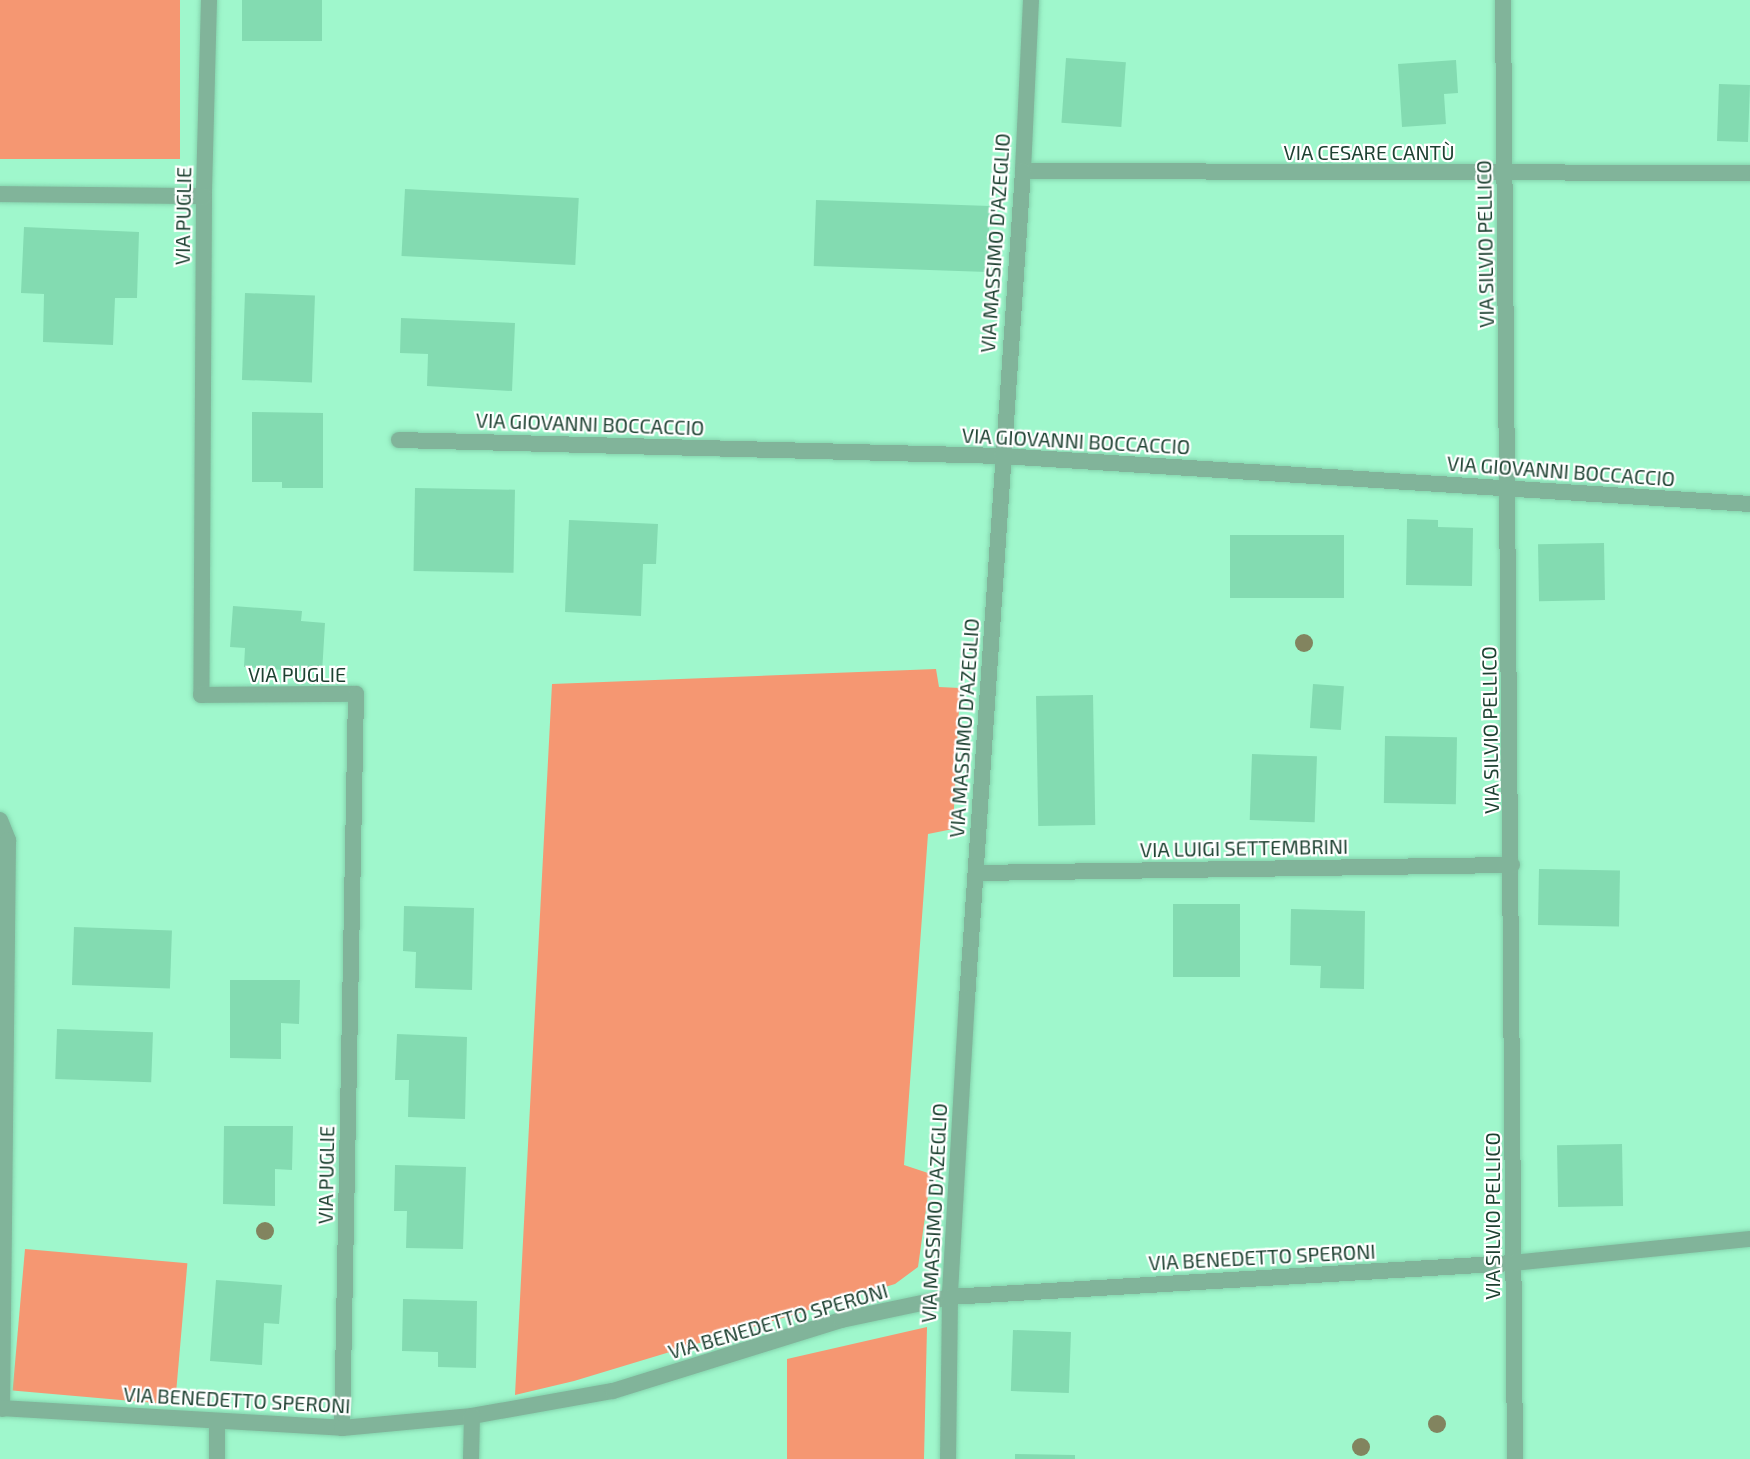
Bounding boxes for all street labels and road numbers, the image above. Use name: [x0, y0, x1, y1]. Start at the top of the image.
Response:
street label: VIA MASSIMO D'AZEGLIO: [975, 132, 1015, 354]
street label: VIA CESARE CANTÙ: [1283, 140, 1455, 164]
street label: VIA SILVIO PELLICO: [1472, 160, 1498, 328]
street label: VIA PUGLIE: [170, 166, 196, 266]
street label: VIA GIOVANNI BOCCACCIO: [475, 408, 705, 440]
street label: VIA GIOVANNI BOCCACCIO: [961, 423, 1191, 459]
street label: VIA GIOVANNI BOCCACCIO: [1446, 451, 1676, 491]
street label: VIA MASSIMO D'AZEGLIO: [944, 617, 984, 839]
street label: VIA SILVIO PELLICO: [1477, 646, 1503, 814]
street label: VIA PUGLIE: [248, 662, 346, 686]
street label: VIA LUIGI SETTEMBRINI: [1139, 834, 1349, 862]
street label: VIA MASSIMO D'AZEGLIO: [916, 1102, 952, 1324]
street label: VIA PUGLIE: [313, 1125, 339, 1225]
street label: VIA SILVIO PELLICO: [1480, 1132, 1504, 1300]
street label: VIA BENEDETTO SPERONI: [1148, 1239, 1376, 1275]
street label: VIA BENEDETTO SPERONI: [665, 1278, 891, 1364]
street label: VIA BENEDETTO SPERONI: [123, 1382, 351, 1418]

